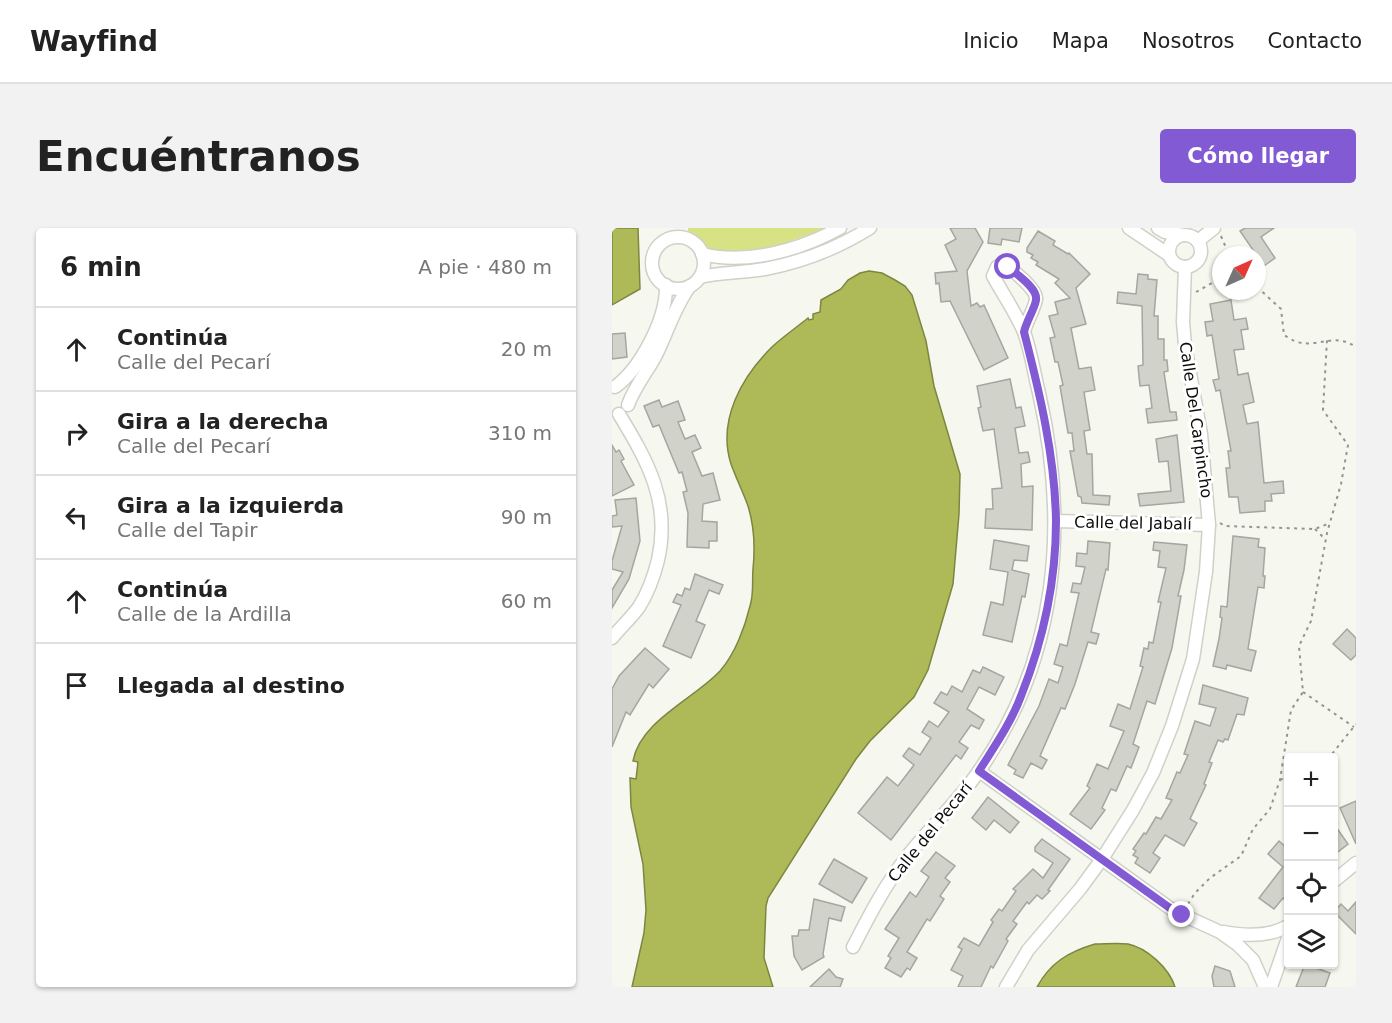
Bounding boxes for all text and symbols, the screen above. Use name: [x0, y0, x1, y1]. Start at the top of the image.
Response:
text: Wayfind: [30, 25, 158, 58]
text: Inicio: [963, 29, 1019, 53]
text: Mapa: [1052, 29, 1109, 53]
text: Nosotros: [1142, 29, 1234, 53]
text: Contacto: [1267, 29, 1362, 53]
button: Cómo llegar: [1160, 129, 1356, 183]
text: Encuéntranos: [36, 132, 361, 181]
north arrow: [1212, 246, 1266, 300]
text: 6 min: [60, 252, 142, 282]
route start: [994, 253, 1020, 279]
text: A pie · 480 m: [418, 255, 552, 279]
text: Continúa: [117, 325, 228, 350]
icon: ahead: [60, 333, 93, 366]
text: 20 m: [501, 337, 552, 361]
street label: Calle Del Carpincho: [1176, 341, 1216, 499]
text: Calle del Pecarí: [117, 350, 271, 374]
text: Gira a la derecha: [117, 409, 329, 434]
icon: right: [60, 417, 93, 450]
text: 310 m: [488, 421, 552, 445]
text: Calle del Pecarí: [117, 434, 271, 458]
text: Gira a la izquierda: [117, 493, 344, 518]
icon: left: [60, 501, 93, 534]
text: 90 m: [501, 505, 552, 529]
street label: Calle del Jabalí: [1074, 512, 1193, 534]
text: Calle del Tapir: [117, 518, 258, 542]
text: Continúa: [117, 577, 228, 602]
icon: ahead: [60, 585, 93, 618]
text: 60 m: [501, 589, 552, 613]
text: Calle de la Ardilla: [117, 602, 292, 626]
icon: arrive: [60, 669, 93, 702]
text: Llegada al destino: [117, 673, 345, 698]
map controls: [1284, 753, 1338, 969]
button: +: [1284, 753, 1338, 807]
street label: Calle del Pecarí: [884, 778, 976, 886]
button: −: [1284, 807, 1338, 861]
button: locate: [1284, 861, 1338, 915]
route end: [1168, 901, 1194, 927]
button: layers: [1284, 915, 1338, 969]

